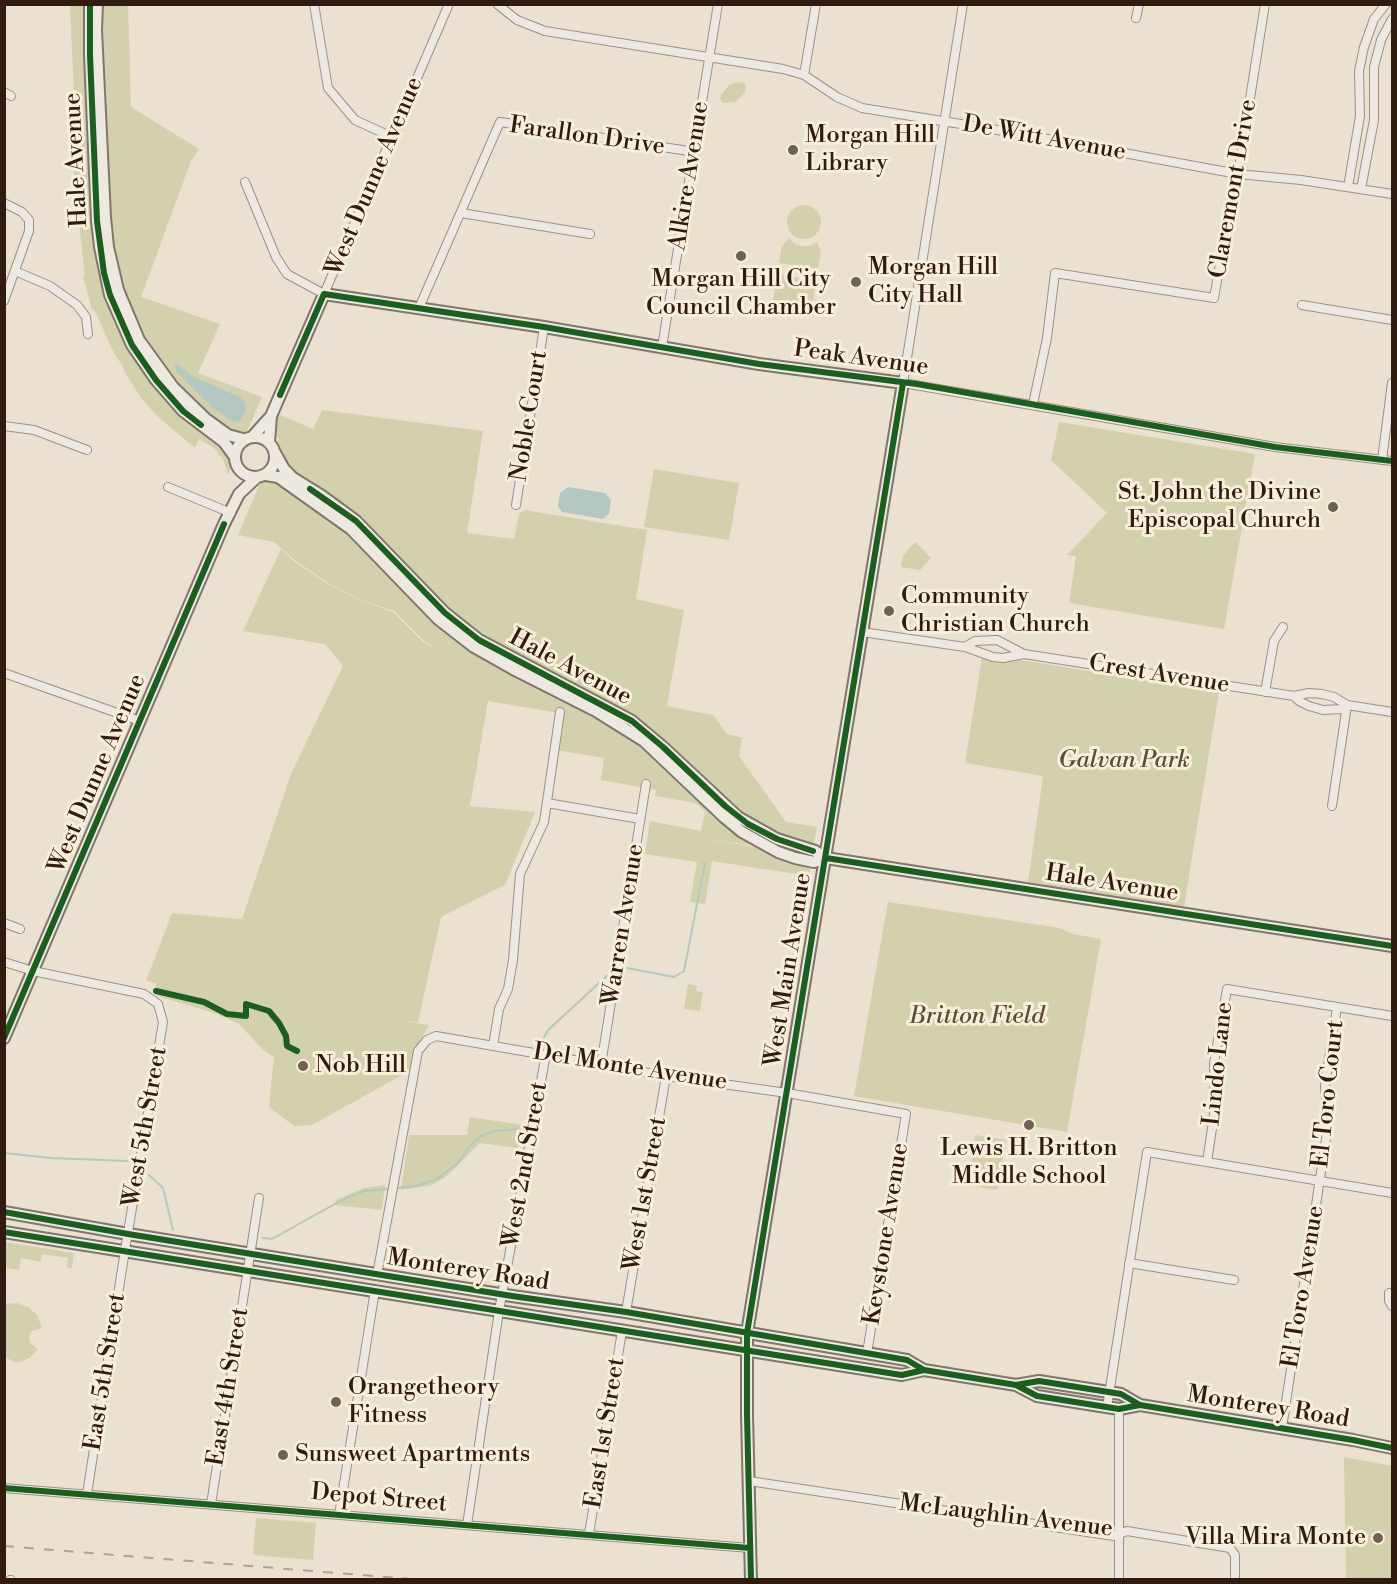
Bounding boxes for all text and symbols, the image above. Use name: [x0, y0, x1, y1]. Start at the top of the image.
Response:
street label: West Dunne Avenue: [320, 73, 430, 281]
street label: Hale Avenue: [59, 92, 95, 228]
street label: Claremont Drive: [1204, 97, 1264, 281]
street label: Alkire Avenue: [664, 99, 716, 253]
street label: De Witt Avenue: [960, 110, 1128, 168]
street label: Farallon Drive: [507, 112, 667, 162]
place label: Morgan Hill Library: [805, 122, 935, 178]
marker: Morgan Hill Library: [786, 143, 800, 157]
marker: Morgan Hill City Council Chamber: [734, 249, 748, 263]
place label: Morgan Hill City Hall: [868, 254, 998, 310]
place label: Morgan Hill City Council Chamber: [646, 266, 836, 322]
marker: Morgan Hill City Hall: [849, 275, 863, 289]
street label: Peak Avenue: [792, 335, 930, 383]
street label: Noble Court: [505, 349, 555, 483]
place label: St. John the Divine Episcopal Church: [1118, 479, 1321, 535]
marker: St. John the Divine Episcopal Church: [1326, 500, 1340, 514]
place label: Community Christian Church: [901, 583, 1090, 639]
marker: Community Christian Church: [882, 604, 896, 618]
street label: Hale Avenue: [504, 624, 636, 712]
street label: Crest Avenue: [1087, 650, 1231, 700]
street label: West Dunne Avenue: [43, 670, 153, 878]
park label: Galvan Park: [1058, 747, 1190, 775]
street label: Warren Avenue: [597, 842, 651, 1008]
street label: Hale Avenue: [1043, 859, 1181, 909]
street label: West Main Avenue: [759, 871, 819, 1069]
street label: Lindo Lane: [1198, 1001, 1240, 1127]
park label: Britton Field: [909, 1003, 1045, 1031]
street label: El Toro Court: [1307, 1019, 1351, 1169]
street label: Del Monte Avenue: [531, 1038, 729, 1098]
street label: West 5th Street: [118, 1044, 174, 1210]
place label: Nob Hill: [315, 1052, 406, 1080]
marker: Nob Hill: [296, 1059, 310, 1073]
street label: West 2nd Street: [497, 1080, 555, 1250]
street label: West 1st Street: [618, 1115, 674, 1273]
marker: Lewis H. Britton Middle School: [1022, 1118, 1036, 1132]
place label: Lewis H. Britton Middle School: [940, 1135, 1118, 1191]
street label: Keystone Avenue: [858, 1141, 916, 1327]
street label: El Toro Avenue: [1277, 1204, 1331, 1370]
street label: Monterey Road: [385, 1244, 551, 1298]
street label: East 5th Street: [79, 1291, 133, 1453]
street label: East 4th Street: [202, 1306, 256, 1468]
street label: East 1st Street: [580, 1355, 632, 1511]
place label: Orangetheory Fitness: [348, 1374, 499, 1430]
street label: Monterey Road: [1185, 1381, 1351, 1435]
marker: Orangetheory Fitness: [329, 1395, 343, 1409]
place label: Sunsweet Apartments: [295, 1441, 530, 1469]
marker: Sunsweet Apartments: [276, 1448, 290, 1462]
street label: Depot Street: [310, 1479, 448, 1519]
street label: McLaughlin Avenue: [897, 1490, 1115, 1544]
place label: Villa Mira Monte: [1185, 1524, 1366, 1552]
marker: Villa Mira Monte: [1371, 1531, 1385, 1545]

